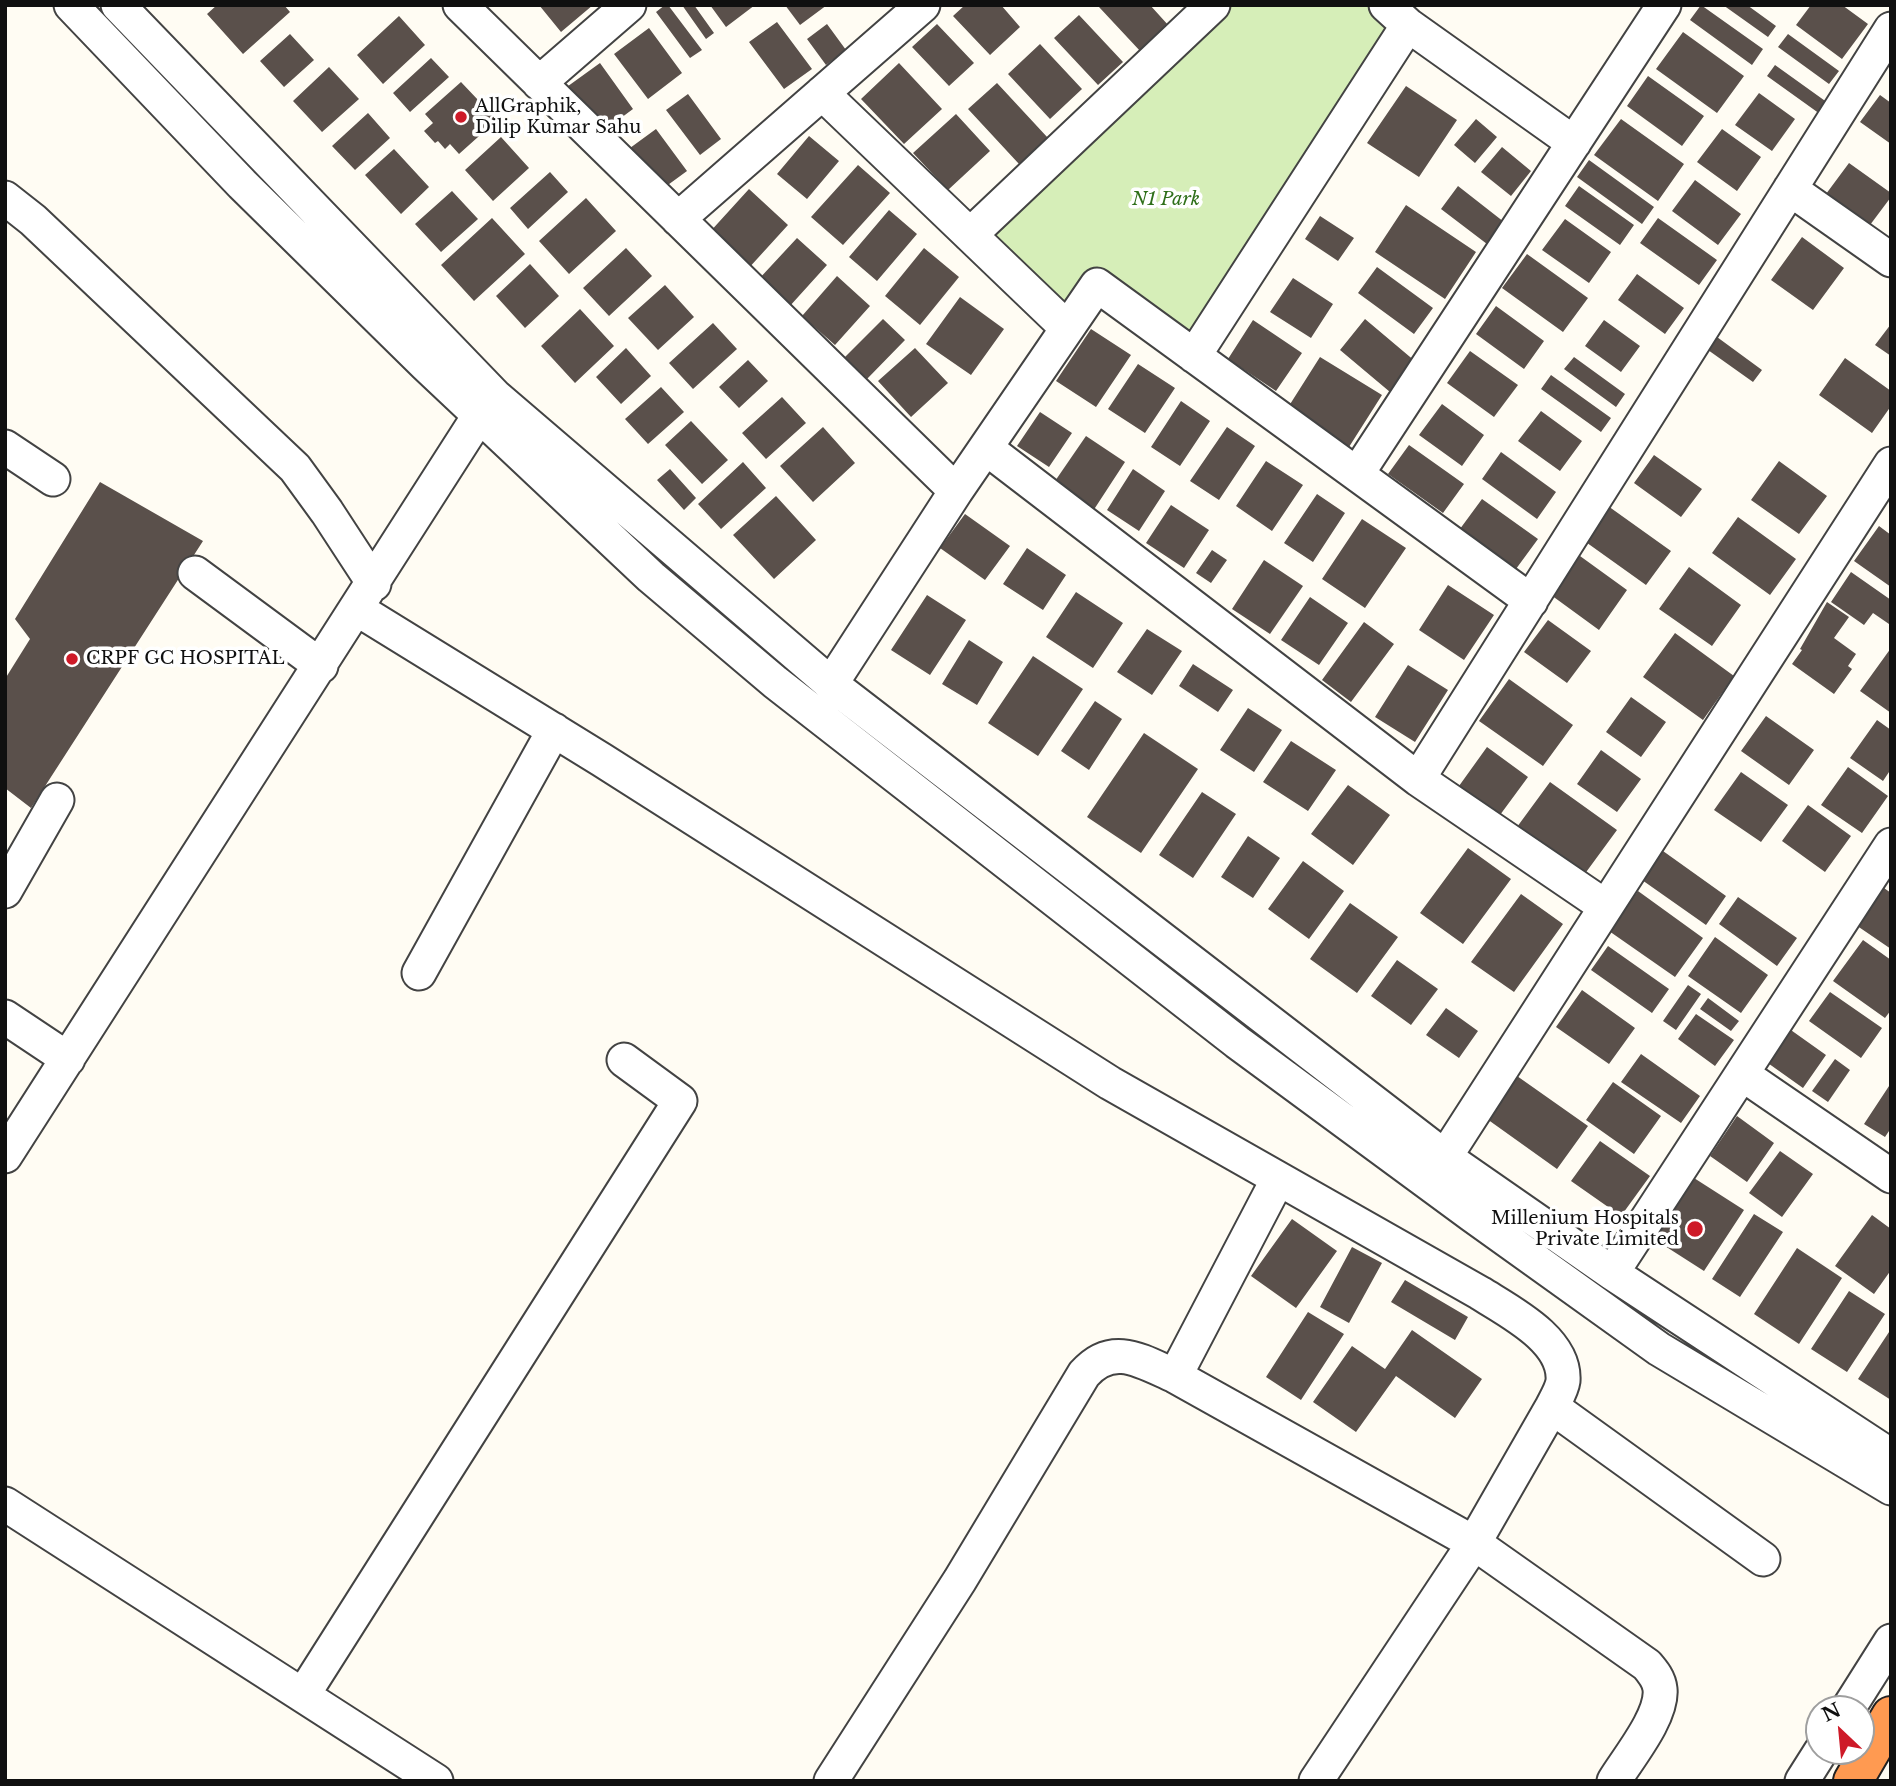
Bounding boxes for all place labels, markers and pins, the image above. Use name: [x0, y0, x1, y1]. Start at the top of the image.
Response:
place label: AllGraphik, Dilip Kumar Sahu: [475, 96, 641, 138]
marker: AllGraphik, Dilip Kumar Sahu: [453, 109, 469, 125]
place label: CRPF GC HOSPITAL: [86, 648, 284, 670]
marker: CRPF GC HOSPITAL: [64, 651, 80, 667]
place label: Millenium Hospitals Private Limited: [1491, 1208, 1679, 1250]
marker: Millenium Hospitals Private Limited: [1685, 1219, 1705, 1239]

